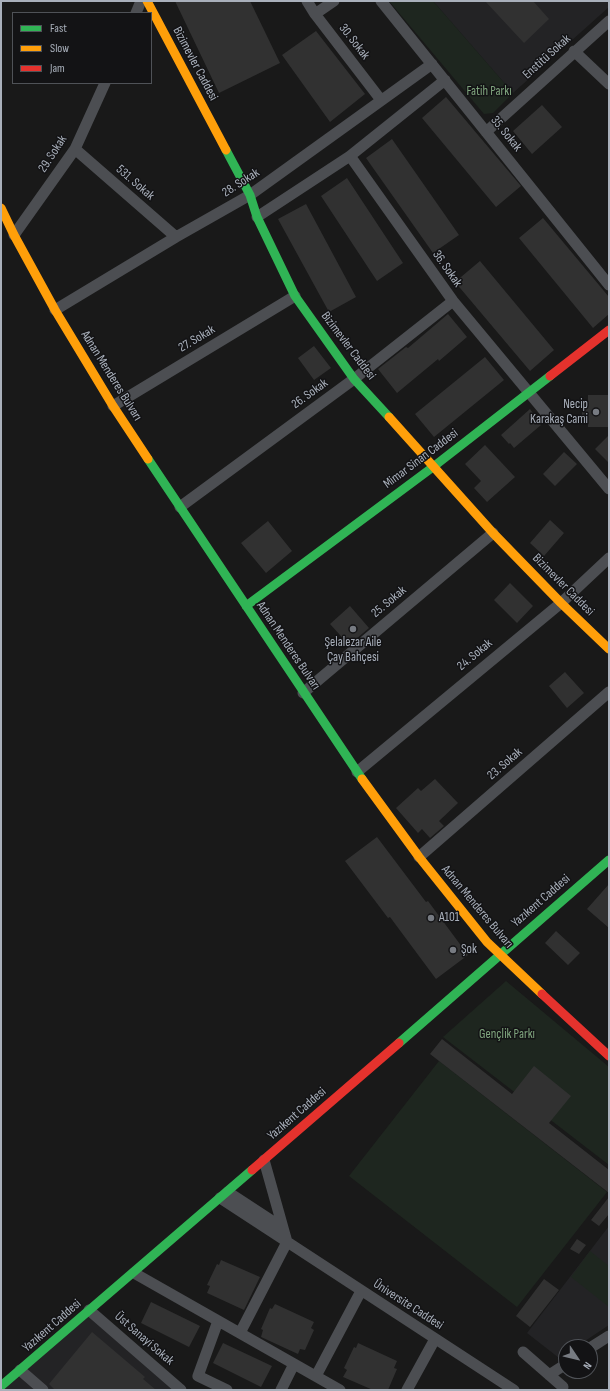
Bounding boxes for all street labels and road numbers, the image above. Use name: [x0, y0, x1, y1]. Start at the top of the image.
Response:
street label: 30. Sokak: [335, 21, 373, 63]
street label: Bizimevler Caddesi: [169, 24, 221, 104]
street label: Enstitü Sokak: [520, 31, 574, 83]
street label: 35. Sokak: [487, 113, 525, 155]
street label: 29. Sokak: [35, 132, 71, 176]
street label: 531. Sokak: [113, 162, 157, 204]
street label: 28. Sokak: [219, 165, 263, 201]
street label: 36. Sokak: [429, 248, 465, 290]
street label: Bizimevler Caddesi: [317, 309, 379, 383]
street label: 27. Sokak: [176, 322, 218, 356]
street label: Adnan Menderes Bulvarı: [77, 328, 145, 424]
street label: 26. Sokak: [289, 376, 331, 412]
street label: Mimar Sinan Caddesi: [380, 426, 462, 492]
street label: Bizimevler Caddesi: [529, 551, 597, 619]
street label: 25. Sokak: [368, 583, 410, 621]
street label: Adnan Menderes Bulvarı: [253, 599, 323, 693]
street label: 24. Sokak: [454, 636, 496, 674]
street label: 23. Sokak: [484, 745, 526, 783]
street label: Adnan Menderes Bulvarı: [438, 862, 516, 952]
street label: Yazıkent Caddesi: [508, 871, 574, 931]
street label: Yazıkent Caddesi: [264, 1084, 330, 1144]
street label: Üniversite Caddesi: [370, 1277, 446, 1333]
street label: Yazıkent Caddesi: [19, 1296, 85, 1356]
street label: Üst Sanayi Sokak: [111, 1309, 177, 1369]

